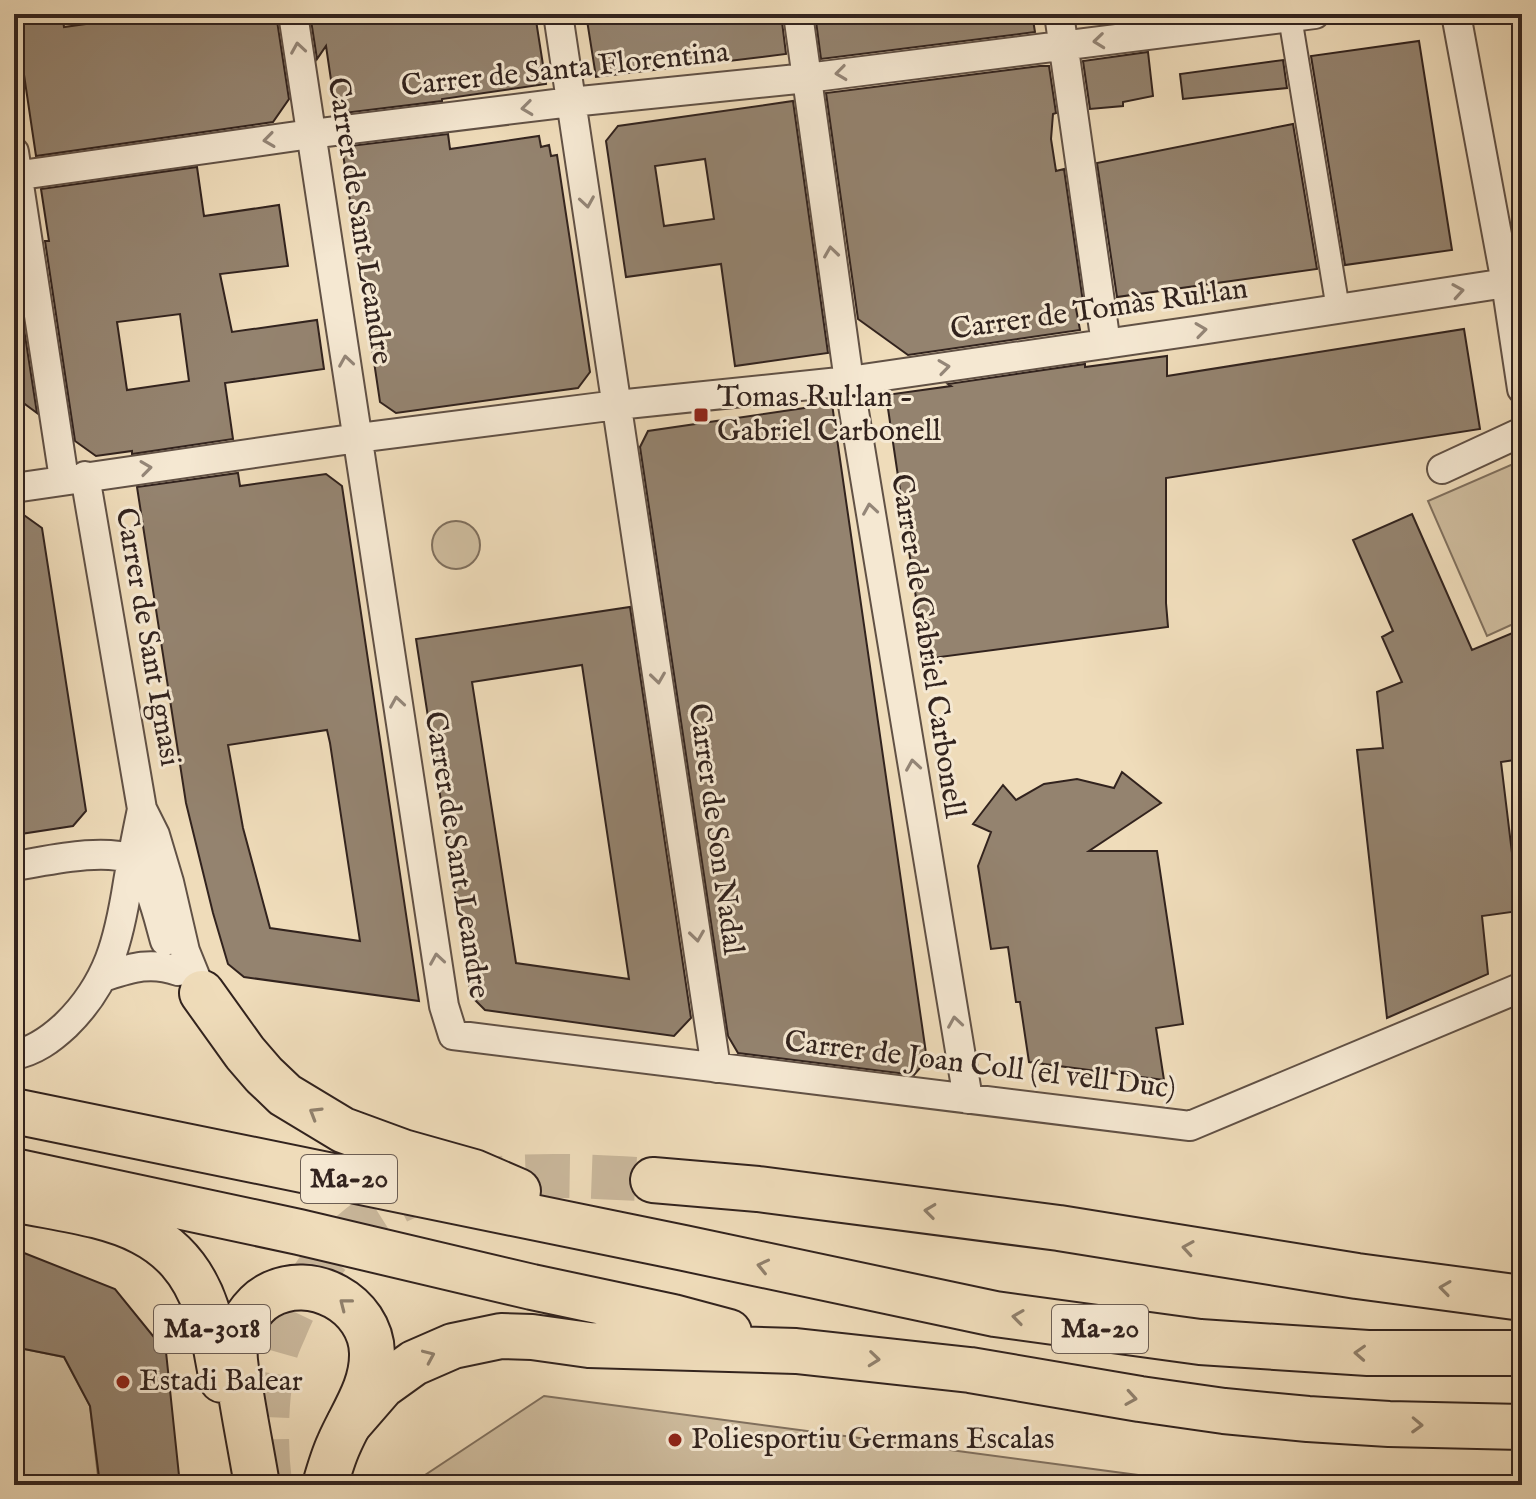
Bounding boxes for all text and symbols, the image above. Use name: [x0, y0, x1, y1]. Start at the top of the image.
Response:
one-way arrow: [1092, 32, 1105, 49]
street label: Carrer de Santa Florentina: [399, 34, 731, 106]
one-way arrow: [291, 42, 308, 55]
one-way arrow: [834, 65, 847, 82]
street label: Carrer de Sant Leandre: [318, 75, 400, 367]
one-way arrow: [520, 99, 533, 116]
one-way arrow: [262, 131, 276, 148]
one-way arrow: [577, 195, 594, 209]
one-way arrow: [823, 245, 840, 258]
street label: Carrer de Tomàs Rul·lan: [948, 270, 1250, 350]
one-way arrow: [1452, 283, 1465, 300]
one-way arrow: [1195, 322, 1208, 339]
one-way arrow: [338, 354, 355, 368]
one-way arrow: [937, 359, 951, 376]
place label: Tomas Rul·lan - Gabriel Carbonell: [717, 379, 942, 451]
marker: Tomas Rul·lan - Gabriel Carbonell: [692, 406, 710, 424]
one-way arrow: [140, 460, 153, 477]
street label: Carrer de Gabriel Carbonell: [881, 471, 973, 822]
one-way arrow: [862, 502, 879, 515]
street label: Carrer de Sant Ignasi: [106, 505, 188, 769]
one-way arrow: [649, 672, 666, 685]
one-way arrow: [389, 695, 406, 709]
street label: Carrer de Son Nadal: [679, 701, 752, 958]
street label: Carrer de Sant Leandre: [415, 709, 497, 1001]
one-way arrow: [905, 758, 922, 772]
one-way arrow: [688, 929, 705, 942]
one-way arrow: [429, 952, 446, 966]
one-way arrow: [948, 1015, 965, 1028]
street label: Carrer de Joan Coll (el vell Duc): [782, 1023, 1178, 1109]
one-way arrow: [309, 1107, 324, 1123]
road number: Ma-20: [301, 1155, 397, 1203]
one-way arrow: [924, 1203, 937, 1220]
one-way arrow: [1181, 1241, 1194, 1258]
one-way arrow: [757, 1258, 771, 1275]
one-way arrow: [1438, 1279, 1451, 1296]
one-way arrow: [339, 1300, 354, 1314]
road number: Ma-3018: [154, 1305, 270, 1353]
road number: Ma-20: [1052, 1305, 1148, 1353]
one-way arrow: [1011, 1309, 1024, 1326]
one-way arrow: [1353, 1344, 1366, 1361]
one-way arrow: [420, 1350, 435, 1366]
one-way arrow: [867, 1351, 880, 1368]
place label: Estadi Balear: [139, 1363, 303, 1401]
marker: Estadi Balear: [114, 1373, 132, 1391]
one-way arrow: [1124, 1389, 1137, 1406]
one-way arrow: [1411, 1417, 1424, 1434]
place label: Poliesportiu Germans Escalas: [691, 1421, 1055, 1459]
marker: Poliesportiu Germans Escalas: [666, 1431, 684, 1449]

